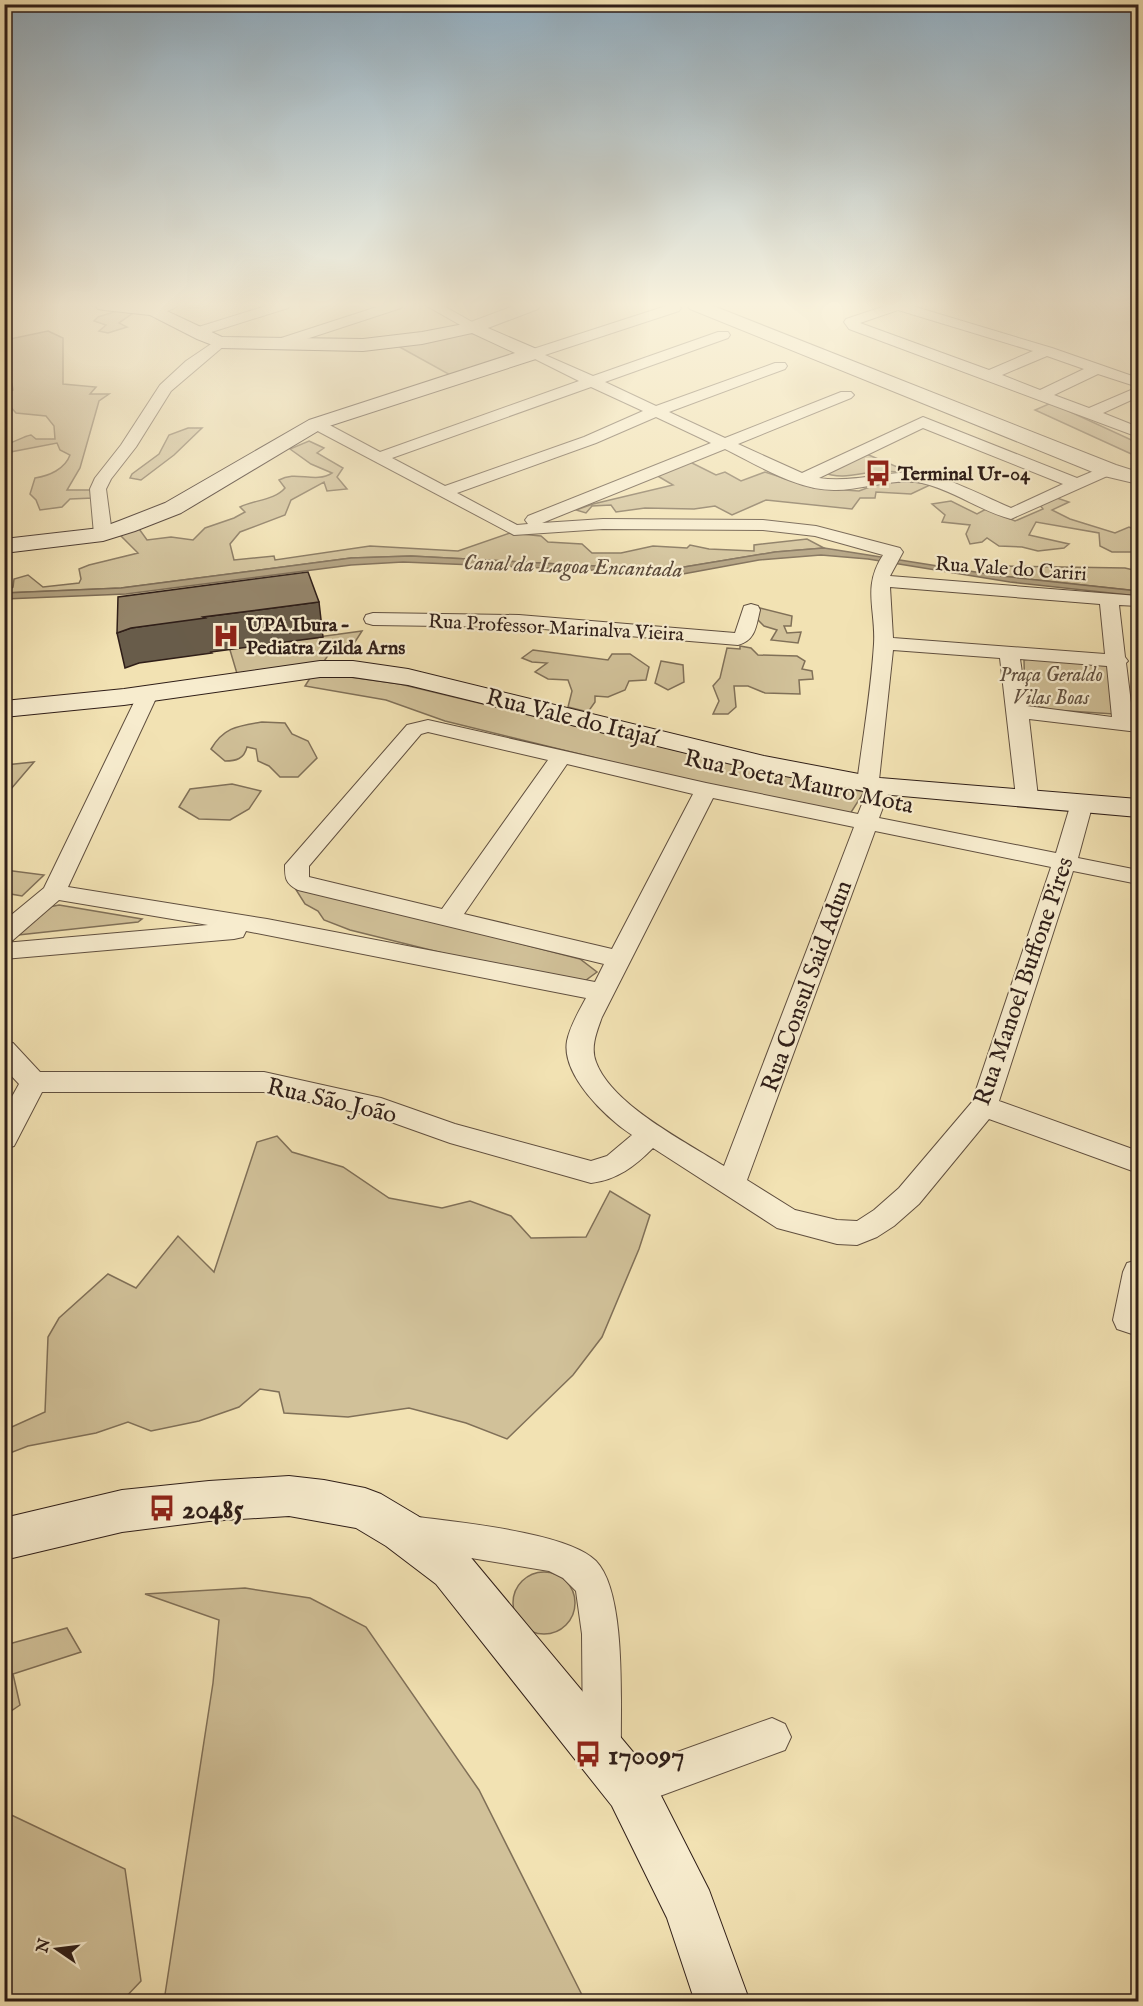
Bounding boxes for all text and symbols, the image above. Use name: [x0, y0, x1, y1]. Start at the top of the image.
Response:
bus stop icon: Terminal Ur-04: [863, 458, 893, 488]
place label: Terminal Ur-04: [897, 462, 1031, 487]
water label: Canal da Lagoa Encantada: [463, 549, 683, 585]
street label: Rua Vale do Cariri: [934, 552, 1088, 587]
street label: Rua Professor Marinalva Vieira: [427, 609, 685, 648]
place label: UPA Ibura – Pediatra Zilda Arns: [245, 613, 405, 661]
hospital icon: UPA Ibura – Pediatra Zilda Arns: [211, 621, 241, 651]
park label: Praça Geraldo Vilas Boas: [999, 663, 1103, 711]
street label: Rua Vale do Itajaí: [483, 682, 662, 755]
street label: Rua Poeta Mauro Mota: [681, 743, 917, 822]
street label: Rua Manoel Buffone Pires: [967, 853, 1082, 1110]
street label: Rua Consul Said Adun: [755, 876, 860, 1097]
street label: Rua São João: [264, 1071, 400, 1131]
bus stop icon: 20485: [147, 1493, 177, 1523]
place label: 20485: [182, 1493, 244, 1528]
bus stop icon: 170097: [573, 1739, 603, 1769]
place label: 170097: [608, 1739, 684, 1774]
north arrow: [27, 1919, 87, 1979]
text: N: [33, 1937, 56, 1956]

